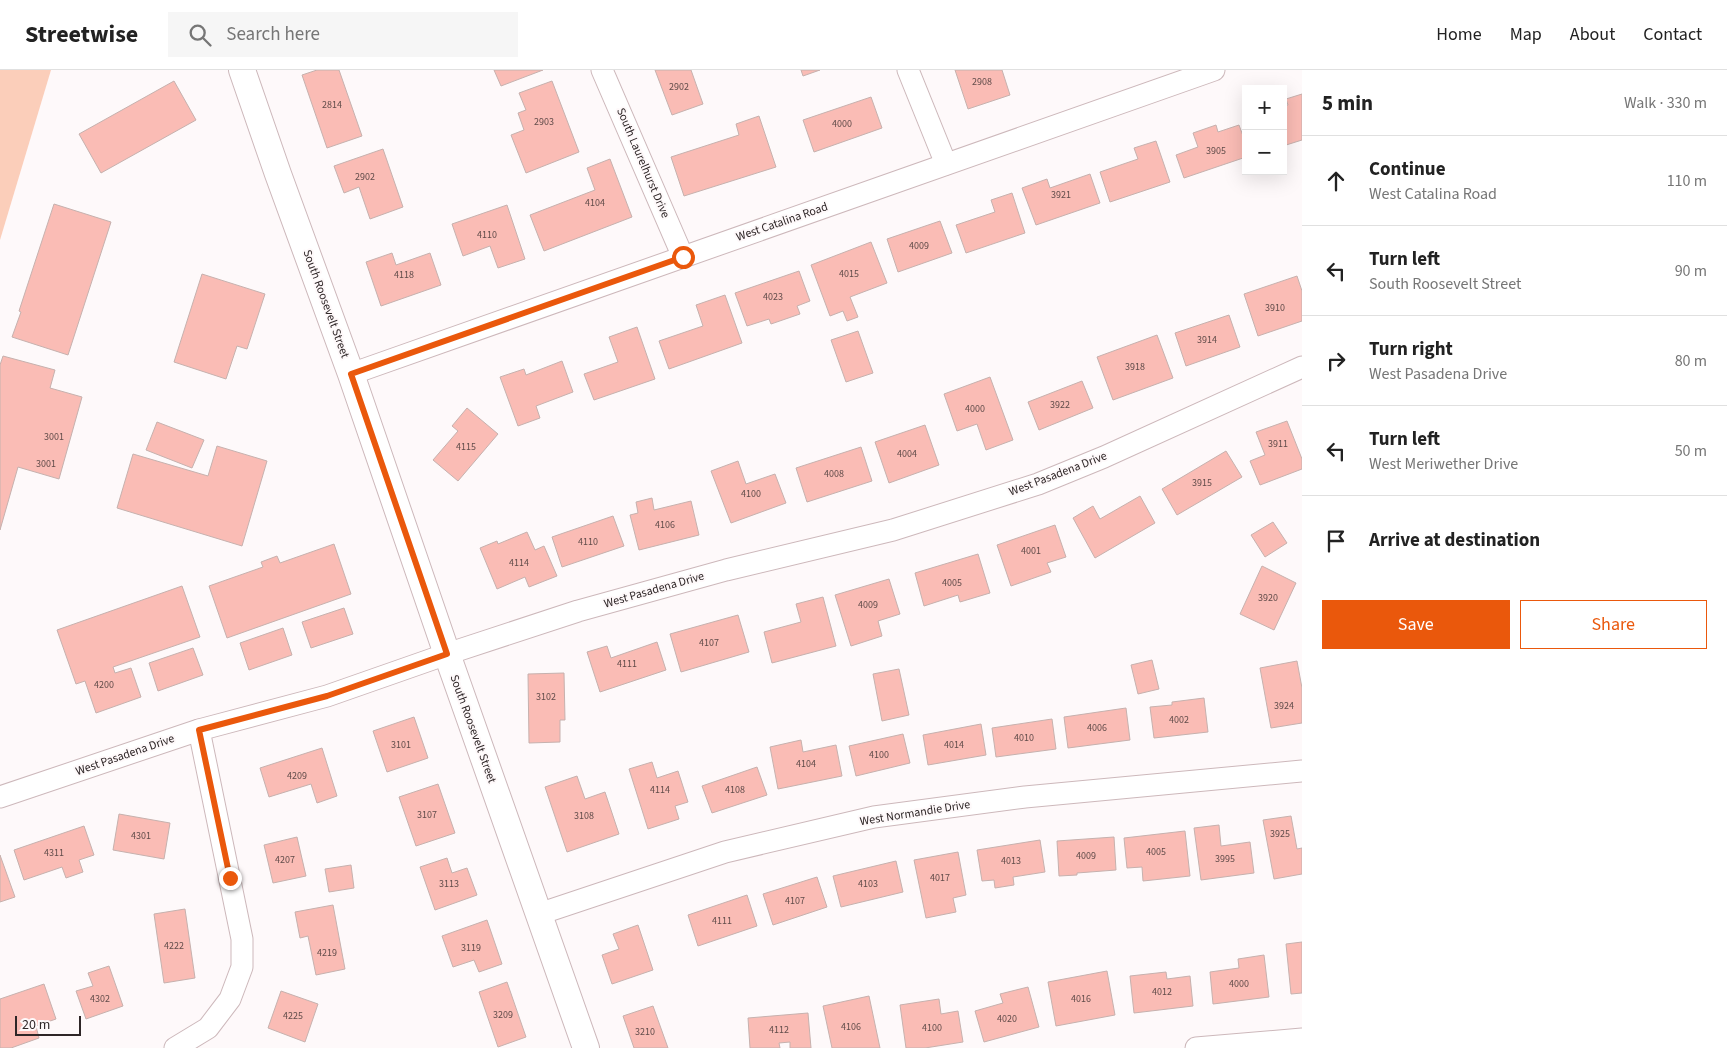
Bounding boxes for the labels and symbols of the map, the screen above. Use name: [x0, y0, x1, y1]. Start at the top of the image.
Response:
house number: 2908: [972, 75, 992, 89]
house number: 2902: [669, 80, 689, 94]
house number: 2814: [322, 98, 342, 112]
street label: South Laurelhurst Drive: [612, 105, 674, 221]
house number: 2903: [534, 115, 554, 129]
house number: 4000: [832, 117, 852, 131]
house number: 3905: [1206, 144, 1226, 158]
house number: 2902: [355, 170, 375, 184]
house number: 3921: [1051, 188, 1071, 202]
house number: 4104: [585, 196, 605, 210]
street label: West Catalina Road: [734, 198, 830, 246]
house number: 4110: [477, 228, 497, 242]
house number: 4009: [909, 239, 929, 253]
route start: [672, 246, 695, 269]
street label: South Roosevelt Street: [298, 247, 354, 361]
house number: 4015: [839, 267, 859, 281]
house number: 4118: [394, 268, 414, 282]
house number: 4023: [763, 290, 783, 304]
house number: 3910: [1265, 301, 1285, 315]
house number: 3914: [1197, 333, 1217, 347]
house number: 3918: [1125, 360, 1145, 374]
house number: 3922: [1050, 398, 1070, 412]
house number: 4000: [965, 402, 985, 416]
house number: 3001: [44, 430, 64, 444]
house number: 3911: [1268, 437, 1288, 451]
house number: 4115: [456, 440, 476, 454]
house number: 4004: [897, 447, 917, 461]
street label: West Pasadena Drive: [1007, 447, 1109, 501]
house number: 3001: [36, 457, 56, 471]
house number: 4008: [824, 467, 844, 481]
house number: 3915: [1192, 476, 1212, 490]
house number: 4100: [741, 487, 761, 501]
house number: 4106: [655, 518, 675, 532]
house number: 4110: [578, 535, 598, 549]
house number: 4001: [1021, 544, 1041, 558]
house number: 4114: [509, 556, 529, 570]
street label: West Pasadena Drive: [602, 568, 706, 612]
house number: 4005: [942, 576, 962, 590]
house number: 3920: [1258, 591, 1278, 605]
house number: 4009: [858, 598, 878, 612]
house number: 4107: [699, 636, 719, 650]
house number: 4111: [617, 657, 637, 671]
street label: South Roosevelt Street: [445, 672, 501, 786]
house number: 4200: [94, 678, 114, 692]
house number: 3102: [536, 690, 556, 704]
house number: 3924: [1274, 699, 1294, 713]
house number: 4002: [1169, 713, 1189, 727]
house number: 4006: [1087, 721, 1107, 735]
street label: West Pasadena Drive: [73, 730, 177, 780]
house number: 4010: [1014, 731, 1034, 745]
house number: 3101: [391, 738, 411, 752]
house number: 4014: [944, 738, 964, 752]
house number: 4100: [869, 748, 889, 762]
house number: 4104: [796, 757, 816, 771]
house number: 4209: [287, 769, 307, 783]
house number: 4114: [650, 783, 670, 797]
house number: 4108: [725, 783, 745, 797]
street label: West Normandie Drive: [859, 796, 971, 830]
house number: 3107: [417, 808, 437, 822]
house number: 3108: [574, 809, 594, 823]
house number: 3925: [1270, 827, 1290, 841]
house number: 4301: [131, 829, 151, 843]
house number: 4005: [1146, 845, 1166, 859]
house number: 4311: [44, 846, 64, 860]
house number: 4009: [1076, 849, 1096, 863]
house number: 3995: [1215, 852, 1235, 866]
house number: 4207: [275, 853, 295, 867]
house number: 4013: [1001, 854, 1021, 868]
route end: [219, 867, 242, 890]
house number: 4017: [930, 871, 950, 885]
house number: 3113: [439, 877, 459, 891]
house number: 4103: [858, 877, 878, 891]
house number: 4107: [785, 894, 805, 908]
house number: 4111: [712, 914, 732, 928]
house number: 4222: [164, 939, 184, 953]
house number: 3119: [461, 941, 481, 955]
house number: 4219: [317, 946, 337, 960]
house number: 4000: [1229, 977, 1249, 991]
house number: 4012: [1152, 985, 1172, 999]
house number: 4302: [90, 992, 110, 1006]
house number: 4016: [1071, 992, 1091, 1006]
house number: 3209: [493, 1008, 513, 1022]
house number: 4225: [283, 1009, 303, 1023]
house number: 4020: [997, 1012, 1017, 1026]
scale bar: [15, 1013, 81, 1036]
house number: 4106: [841, 1020, 861, 1034]
house number: 4100: [922, 1021, 942, 1035]
house number: 4112: [769, 1023, 789, 1037]
house number: 3210: [635, 1025, 655, 1039]

